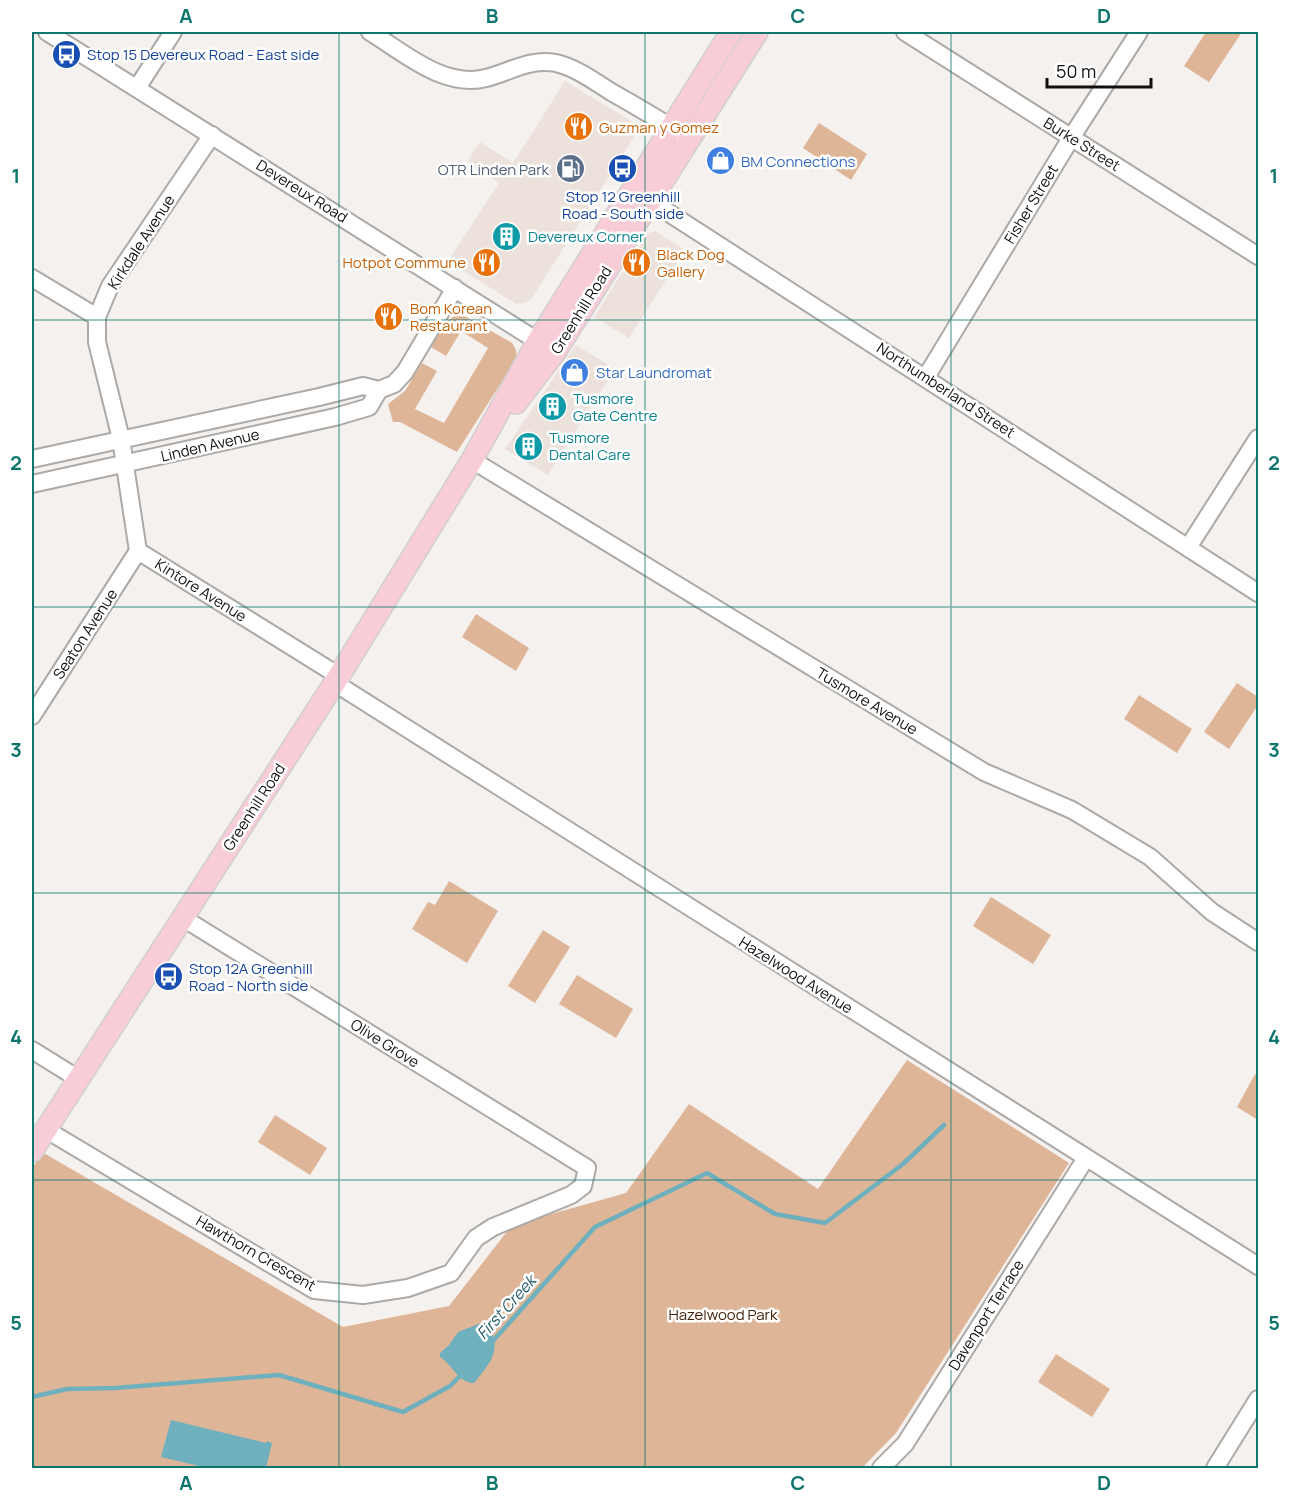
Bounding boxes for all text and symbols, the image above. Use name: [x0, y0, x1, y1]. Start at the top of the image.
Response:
text: A: [179, 2, 193, 29]
text: B: [486, 2, 499, 29]
text: C: [791, 2, 805, 29]
text: D: [1097, 2, 1111, 29]
bus stop icon: Stop 15 Devereux Road - East side: [50, 38, 82, 70]
place label: Stop 15 Devereux Road - East side: [87, 44, 320, 65]
scale bar: [1047, 51, 1150, 89]
text: 50 m: [1056, 59, 1096, 83]
restaurant icon: Guzman y Gomez: [562, 111, 594, 143]
street label: Burke Street: [1040, 112, 1124, 176]
place label: Guzman y Gomez: [599, 117, 719, 138]
shop icon: BM Connections: [704, 145, 736, 177]
place label: BM Connections: [741, 151, 856, 172]
fuel station icon: OTR Linden Park: [554, 153, 586, 185]
bus stop icon: Stop 12 Greenhill Road - South side: [607, 153, 639, 185]
street label: Devereux Road: [252, 155, 352, 227]
place label: OTR Linden Park: [438, 159, 550, 180]
street label: Fisher Street: [999, 160, 1063, 248]
text: 1: [12, 162, 20, 189]
text: 1: [1270, 162, 1278, 189]
place label: Stop 12 Greenhill Road - South side: [562, 186, 684, 224]
street label: Kirkdale Avenue: [103, 190, 180, 293]
building icon: Devereux Corner: [491, 220, 523, 252]
place label: Devereux Corner: [528, 226, 645, 247]
place label: Black Dog Gallery: [657, 244, 725, 282]
restaurant icon: Hotpot Commune: [471, 246, 503, 278]
restaurant icon: Black Dog Gallery: [620, 247, 652, 279]
place label: Hotpot Commune: [343, 252, 466, 273]
street label: Greenhill Road: [546, 262, 616, 358]
place label: Bom Korean Restaurant: [410, 298, 492, 336]
restaurant icon: Bom Korean Restaurant: [373, 301, 405, 333]
street label: Northumberland Street: [873, 337, 1019, 443]
shop icon: Star Laundromat: [559, 356, 591, 388]
place label: Star Laundromat: [596, 362, 712, 383]
place label: Tusmore Gate Centre: [573, 388, 658, 426]
building icon: Tusmore Gate Centre: [536, 391, 568, 423]
street label: Linden Avenue: [159, 423, 262, 467]
place label: Tusmore Dental Care: [549, 427, 631, 465]
building icon: Tusmore Dental Care: [512, 430, 544, 462]
text: 2: [10, 449, 22, 476]
text: 2: [1268, 449, 1280, 476]
street label: Kintore Avenue: [151, 553, 251, 627]
street label: Seaton Avenue: [48, 584, 122, 683]
street label: Tusmore Avenue: [812, 662, 922, 740]
text: 3: [10, 736, 22, 763]
text: 3: [1268, 736, 1280, 763]
street label: Greenhill Road: [218, 759, 290, 855]
street label: Hazelwood Avenue: [735, 932, 857, 1019]
place label: Stop 12A Greenhill Road - North side: [189, 958, 313, 996]
bus stop icon: Stop 12A Greenhill Road - North side: [152, 961, 184, 993]
street label: Olive Grove: [347, 1014, 424, 1073]
text: 4: [10, 1023, 22, 1050]
text: 4: [1268, 1023, 1280, 1050]
street label: Hawthorn Crescent: [192, 1210, 320, 1296]
street label: Davenport Terrace: [943, 1255, 1029, 1375]
water label: First Creek: [471, 1269, 542, 1344]
park label: Hazelwood Park: [669, 1304, 778, 1325]
text: 5: [10, 1309, 22, 1336]
text: 5: [1268, 1309, 1280, 1336]
text: A: [179, 1469, 193, 1496]
text: B: [486, 1469, 499, 1496]
text: C: [791, 1469, 805, 1496]
text: D: [1097, 1469, 1111, 1496]

